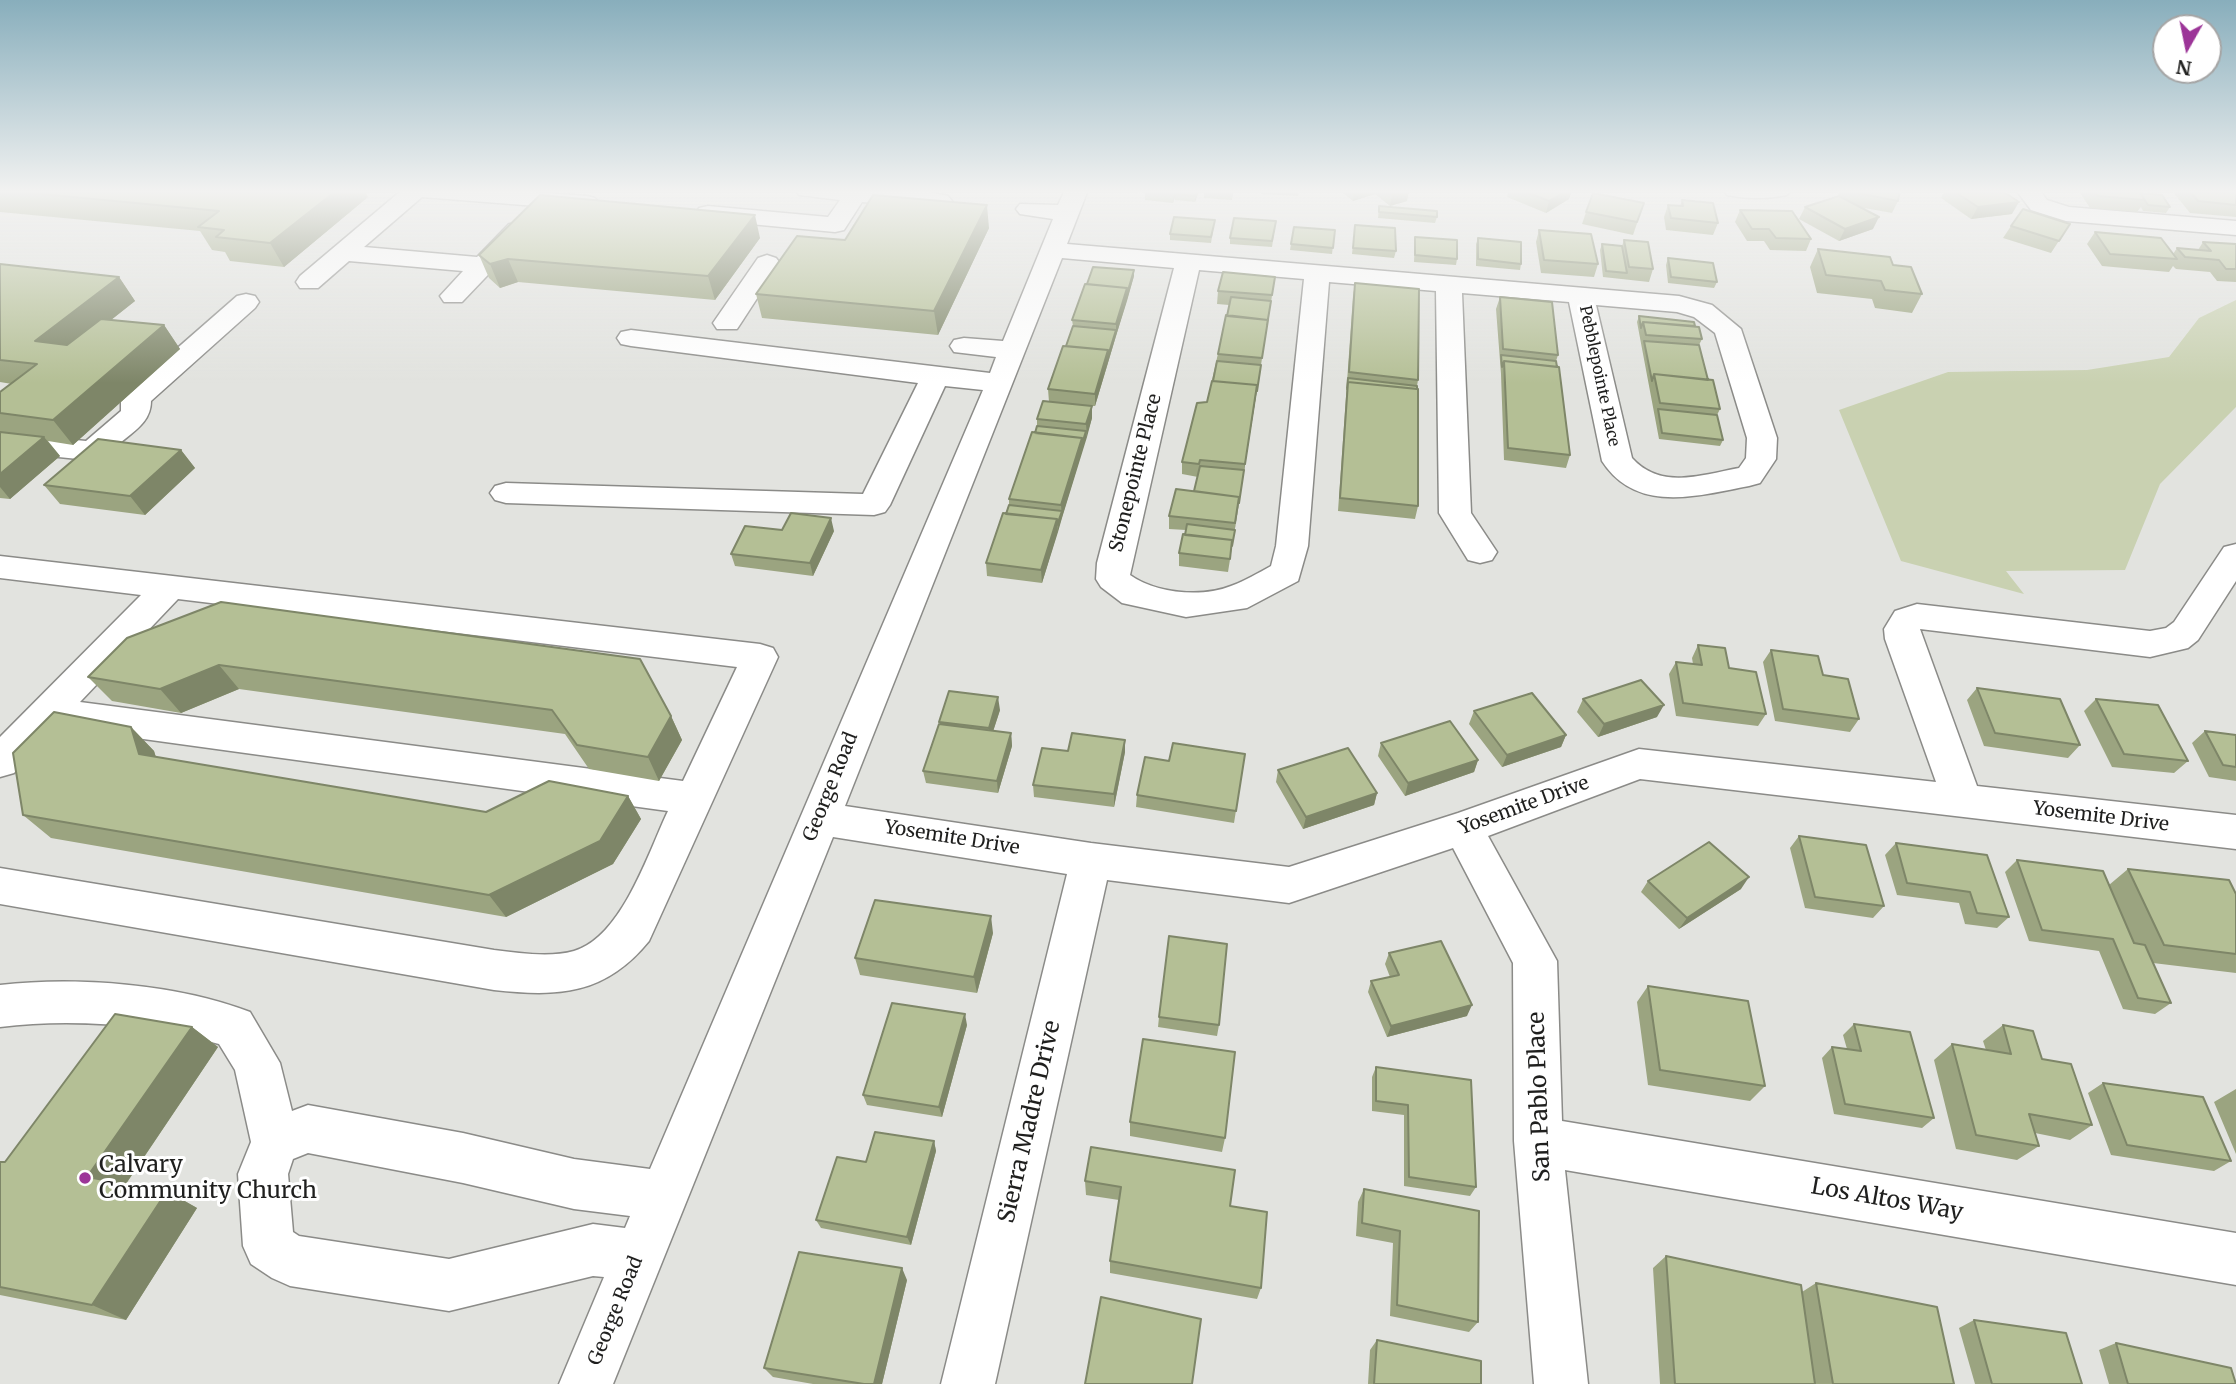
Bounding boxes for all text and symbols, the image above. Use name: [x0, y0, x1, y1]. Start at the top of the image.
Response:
north arrow: [2152, 14, 2222, 84]
text: N: [2175, 55, 2193, 81]
street label: Pebblepointe Place: [1575, 304, 1623, 448]
street label: Stonepointe Place: [1105, 392, 1167, 554]
street label: George Road: [799, 729, 863, 845]
street label: Yosemite Drive: [1456, 772, 1592, 840]
street label: Yosemite Drive: [2032, 797, 2170, 837]
street label: Yosemite Drive: [883, 816, 1021, 860]
street label: San Pablo Place: [1523, 1011, 1557, 1183]
street label: Sierra Madre Drive: [993, 1018, 1067, 1226]
place label: Calvary Community Church: [99, 1151, 317, 1205]
marker: Calvary Community Church: [77, 1170, 93, 1186]
street label: Los Altos Way: [1809, 1173, 1965, 1227]
street label: George Road: [584, 1253, 648, 1369]

